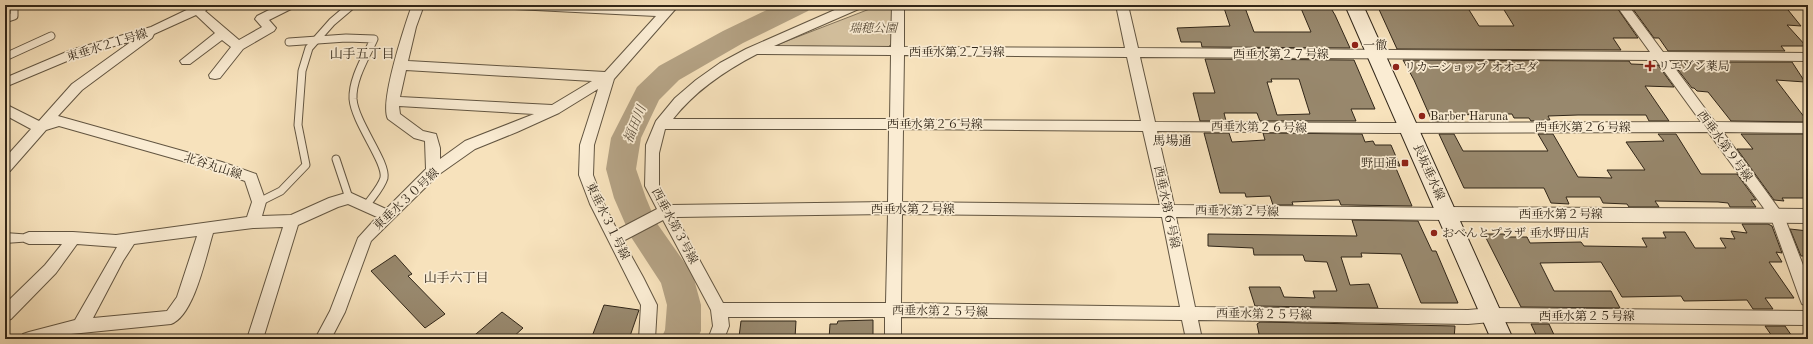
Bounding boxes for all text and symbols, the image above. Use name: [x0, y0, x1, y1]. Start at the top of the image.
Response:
park label: 瑞穂公園: [849, 22, 899, 35]
street label: 東垂水２１号線: [65, 26, 149, 64]
place label: 一徹: [1363, 38, 1387, 52]
marker: 一徹: [1350, 40, 1360, 50]
street label: 西垂水第２７号線: [909, 45, 1005, 59]
district label: 山手五丁目: [329, 47, 395, 61]
street label: 西垂水第２７号線: [1233, 47, 1329, 61]
place label: リエゾン薬局: [1658, 59, 1730, 73]
place label: リカーショップ オオエダ: [1404, 61, 1538, 74]
marker: リエゾン薬局: [1645, 61, 1655, 71]
marker: リカーショップ オオエダ: [1391, 62, 1401, 72]
water label: 福田川: [621, 102, 649, 145]
street label: 西垂水第９号線: [1695, 108, 1755, 184]
marker: Barber Haruna: [1417, 111, 1427, 121]
place label: Barber Haruna: [1430, 111, 1508, 123]
street label: 西垂水第２６号線: [887, 117, 983, 131]
street label: 西垂水第２６号線: [1211, 119, 1307, 135]
street label: 西垂水第２６号線: [1535, 120, 1631, 134]
district label: 馬場通: [1152, 134, 1192, 148]
street label: 長坂垂水線: [1410, 142, 1448, 202]
street label: 北谷丸山線: [182, 150, 244, 182]
place label: 野田通: [1361, 157, 1397, 170]
marker: 野田通: [1400, 158, 1410, 168]
street label: 西垂水第６号線: [1151, 164, 1183, 250]
street label: 東垂水３０号線: [371, 165, 441, 233]
street label: 東垂水３１号線: [583, 180, 633, 262]
street label: 西垂水第３号線: [649, 186, 701, 266]
street label: 西垂水第２号線: [871, 202, 955, 216]
street label: 西垂水第２号線: [1195, 203, 1279, 219]
street label: 西垂水第２号線: [1519, 207, 1603, 221]
place label: おべんとプラザ 垂水野田店: [1442, 226, 1589, 240]
marker: おべんとプラザ 垂水野田店: [1429, 228, 1439, 238]
district label: 山手六丁目: [423, 271, 489, 285]
street label: 西垂水第２５号線: [892, 303, 988, 319]
street label: 西垂水第２５号線: [1216, 306, 1312, 322]
street label: 西垂水第２５号線: [1539, 309, 1635, 323]

